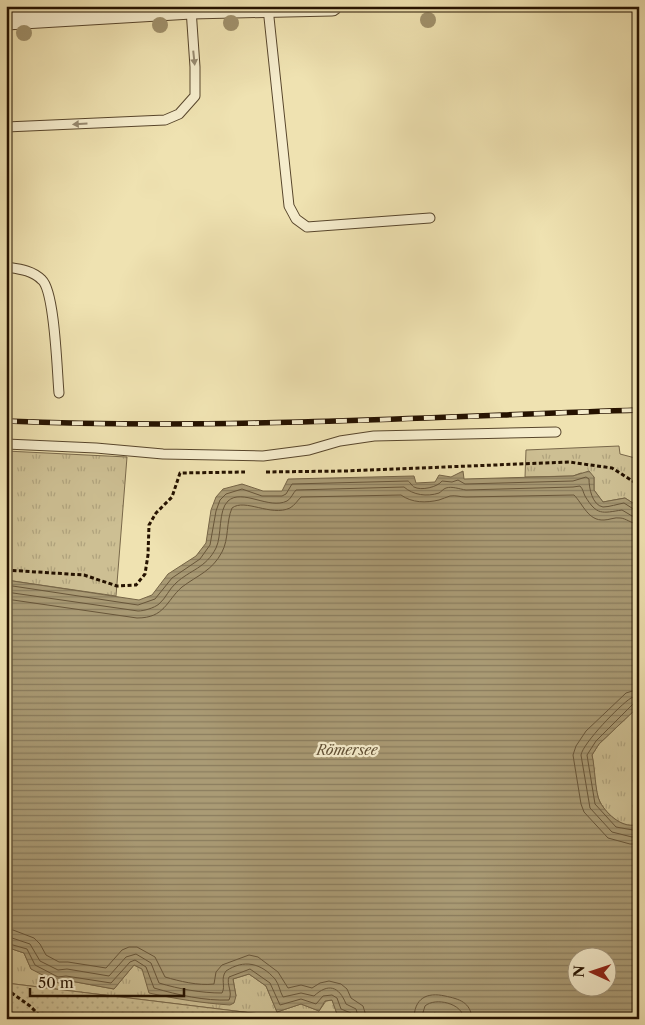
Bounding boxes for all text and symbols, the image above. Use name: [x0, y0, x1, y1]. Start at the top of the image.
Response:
one-way arrow: [190, 50, 198, 66]
one-way arrow: [72, 120, 88, 128]
water label: Römersee: [316, 741, 379, 759]
north arrow: [568, 948, 618, 998]
scale bar: [30, 965, 184, 997]
text: N: [570, 965, 588, 978]
text: 50 m: [38, 973, 74, 992]

